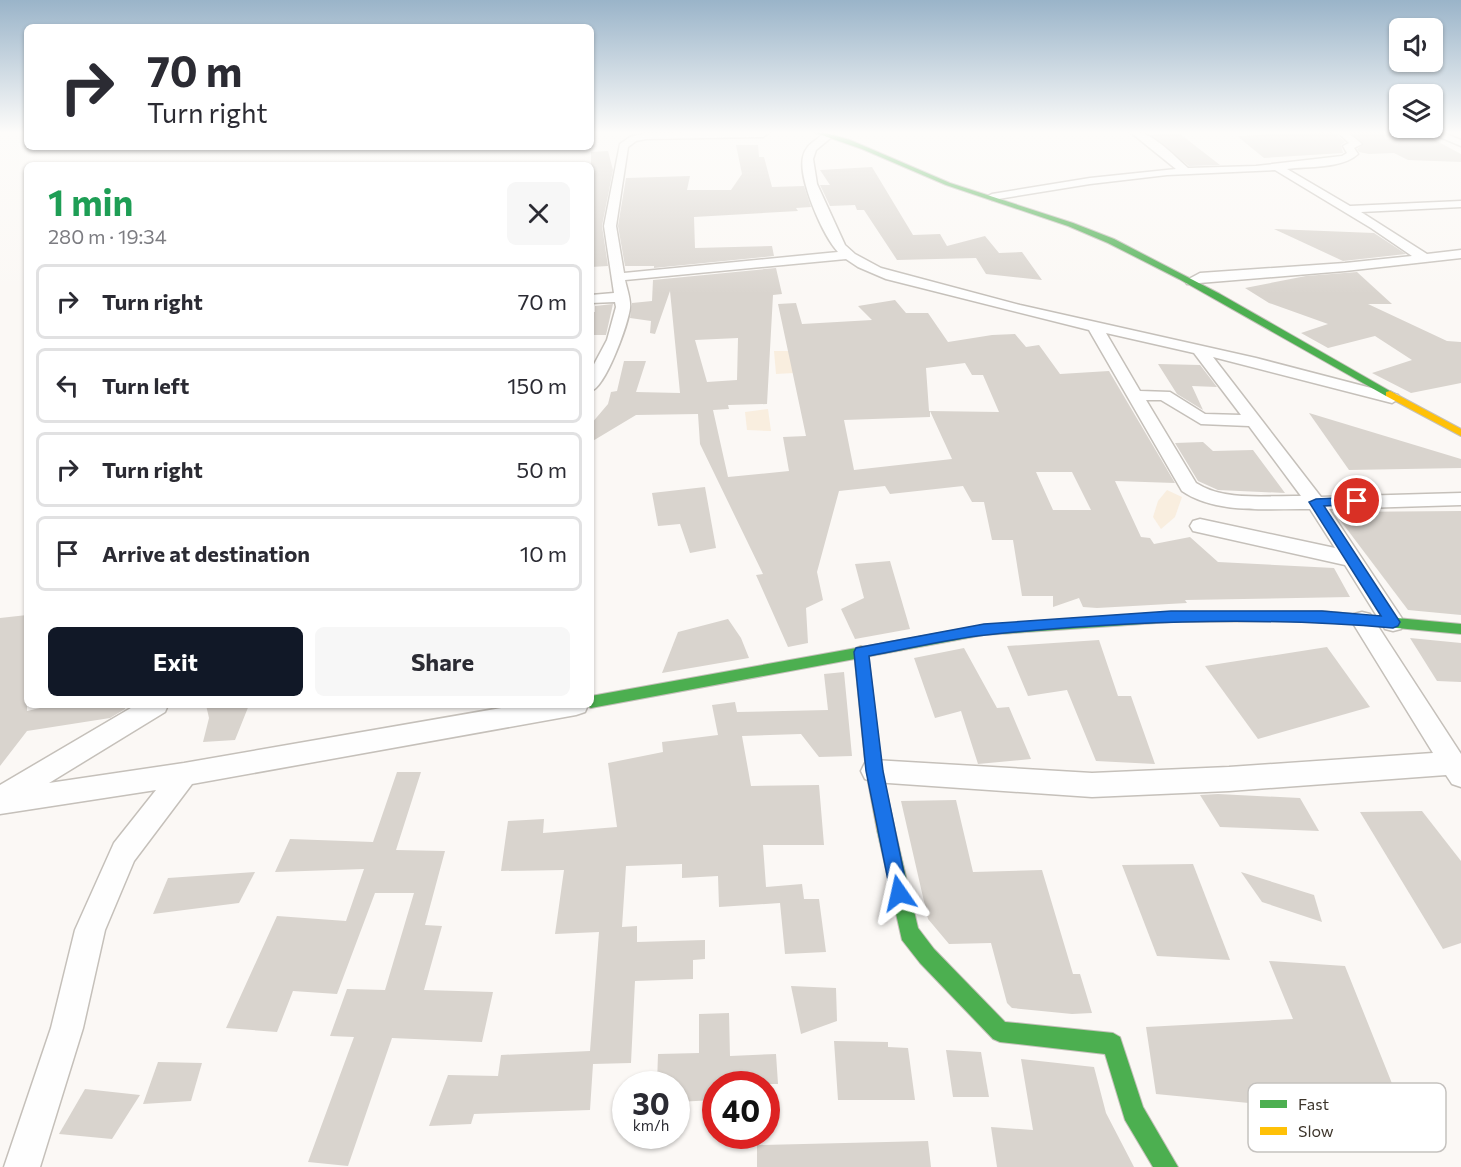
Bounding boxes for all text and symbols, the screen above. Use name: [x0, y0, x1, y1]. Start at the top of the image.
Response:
map controls: [1389, 18, 1443, 138]
button: sound: [1389, 18, 1443, 72]
text: 70 m: [147, 44, 242, 96]
icon: right: [48, 48, 126, 126]
button: layers: [1389, 84, 1443, 138]
text: Turn right: [147, 96, 267, 129]
text: 1 min: [48, 179, 133, 223]
button: close: [507, 182, 570, 245]
text: 280 m · 19:34: [48, 224, 167, 248]
icon: right: [51, 285, 84, 318]
text: Turn right: [102, 288, 203, 315]
text: 70 m: [518, 288, 567, 315]
icon: left: [51, 369, 84, 402]
text: Turn left: [102, 372, 189, 399]
text: 150 m: [507, 372, 567, 399]
icon: right: [51, 453, 84, 486]
text: Turn right: [102, 456, 203, 483]
text: 50 m: [517, 456, 567, 483]
pin: [1331, 475, 1382, 526]
icon: arrive: [1340, 484, 1373, 517]
icon: arrive: [51, 537, 84, 570]
text: Arrive at destination: [102, 540, 310, 567]
text: 10 m: [520, 540, 567, 567]
button: Exit: [48, 627, 303, 696]
button: Share: [315, 627, 570, 696]
position arrow: [867, 861, 931, 925]
speed limit sign: 40: [702, 1071, 780, 1149]
legend: [1248, 1083, 1446, 1152]
text: 30: [632, 1084, 670, 1121]
text: Fast: [1298, 1094, 1329, 1113]
text: km/h: [633, 1116, 669, 1134]
text: Slow: [1298, 1121, 1334, 1140]

